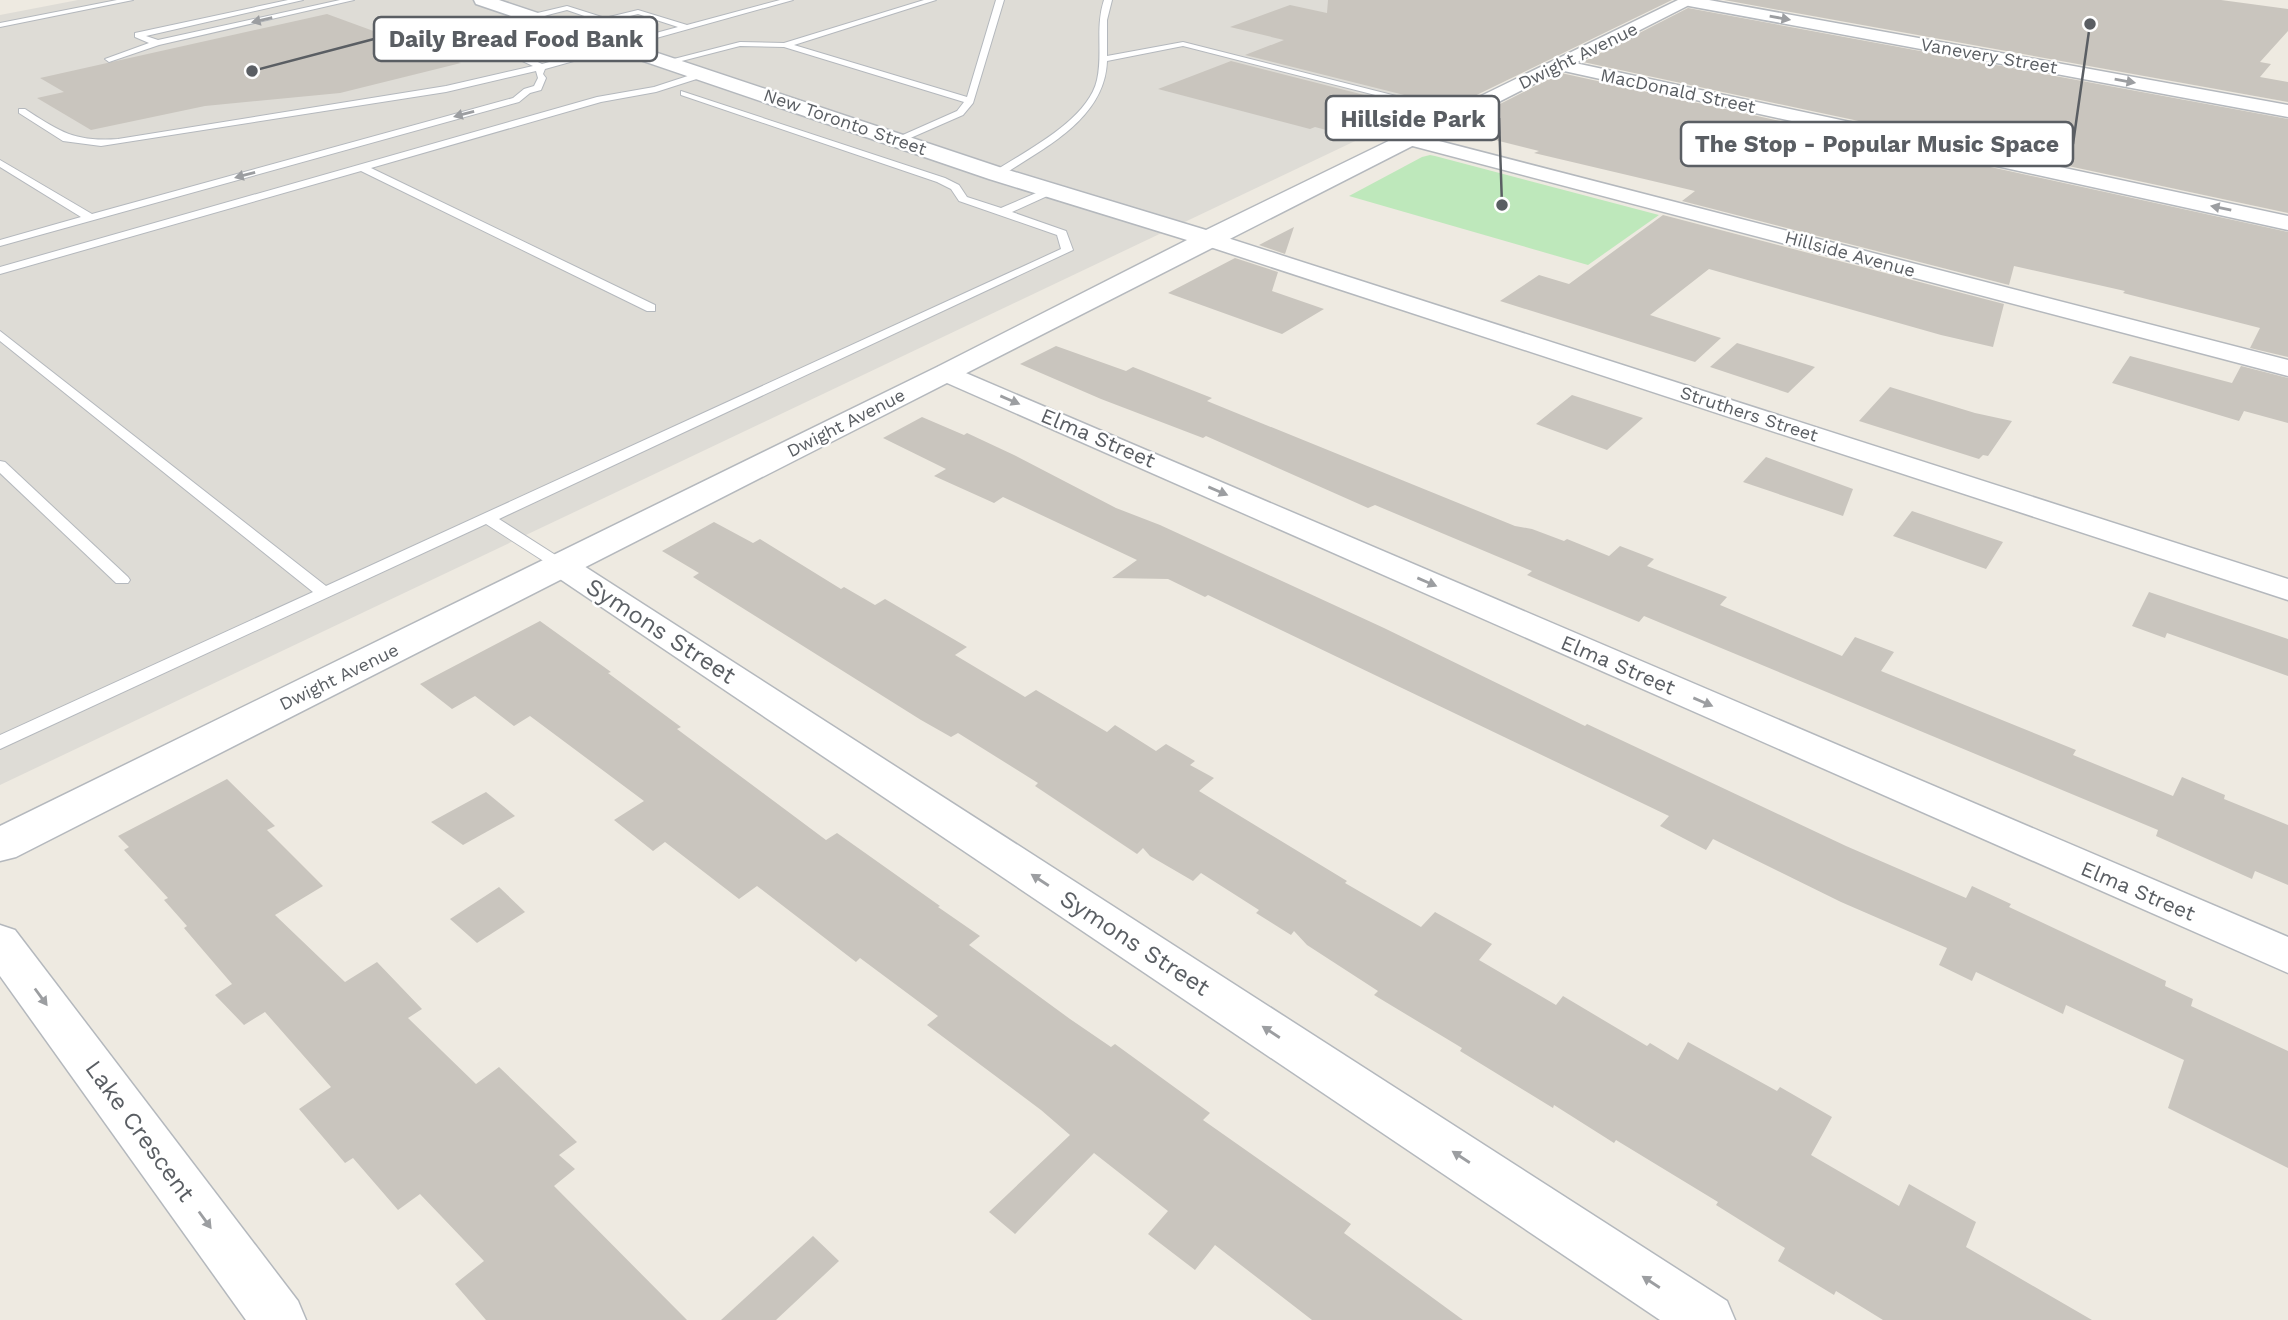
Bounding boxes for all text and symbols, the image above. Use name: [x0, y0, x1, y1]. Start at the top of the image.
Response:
one-way arrow: [1769, 13, 1791, 24]
one-way arrow: [251, 15, 273, 26]
callout: Daily Bread Food Bank: [374, 17, 657, 61]
street label: Dwight Avenue: [1515, 18, 1641, 93]
text: Daily Bread Food Bank: [389, 26, 644, 53]
street label: Vanevery Street: [1919, 33, 2059, 78]
street label: MacDonald Street: [1599, 64, 1758, 117]
one-way arrow: [2114, 76, 2136, 87]
street label: New Toronto Street: [761, 84, 930, 159]
callout: Hillside Park: [1326, 96, 1499, 140]
text: Hillside Park: [1341, 106, 1486, 133]
one-way arrow: [453, 109, 475, 120]
callout: The Stop - Popular Music Space: [1681, 122, 2073, 166]
text: The Stop - Popular Music Space: [1695, 131, 2059, 158]
one-way arrow: [234, 170, 255, 180]
one-way arrow: [2210, 203, 2232, 214]
street label: Hillside Avenue: [1783, 226, 1918, 281]
street label: Struthers Street: [1678, 381, 1821, 446]
street label: Dwight Avenue: [783, 384, 908, 461]
one-way arrow: [999, 395, 1020, 406]
street label: Elma Street: [1037, 402, 1159, 473]
one-way arrow: [1208, 486, 1229, 497]
street label: Symons Street: [581, 572, 741, 690]
one-way arrow: [1417, 576, 1437, 588]
street label: Elma Street: [1557, 629, 1679, 700]
street label: Dwight Avenue: [276, 639, 402, 714]
one-way arrow: [1693, 696, 1713, 708]
street label: Elma Street: [2077, 855, 2199, 926]
one-way arrow: [1031, 873, 1049, 887]
street label: Symons Street: [1055, 884, 1215, 1002]
one-way arrow: [33, 988, 47, 1006]
one-way arrow: [1261, 1026, 1280, 1039]
street label: Lake Crescent: [79, 1055, 201, 1207]
one-way arrow: [1451, 1151, 1470, 1164]
one-way arrow: [198, 1210, 212, 1229]
one-way arrow: [1641, 1276, 1660, 1289]

